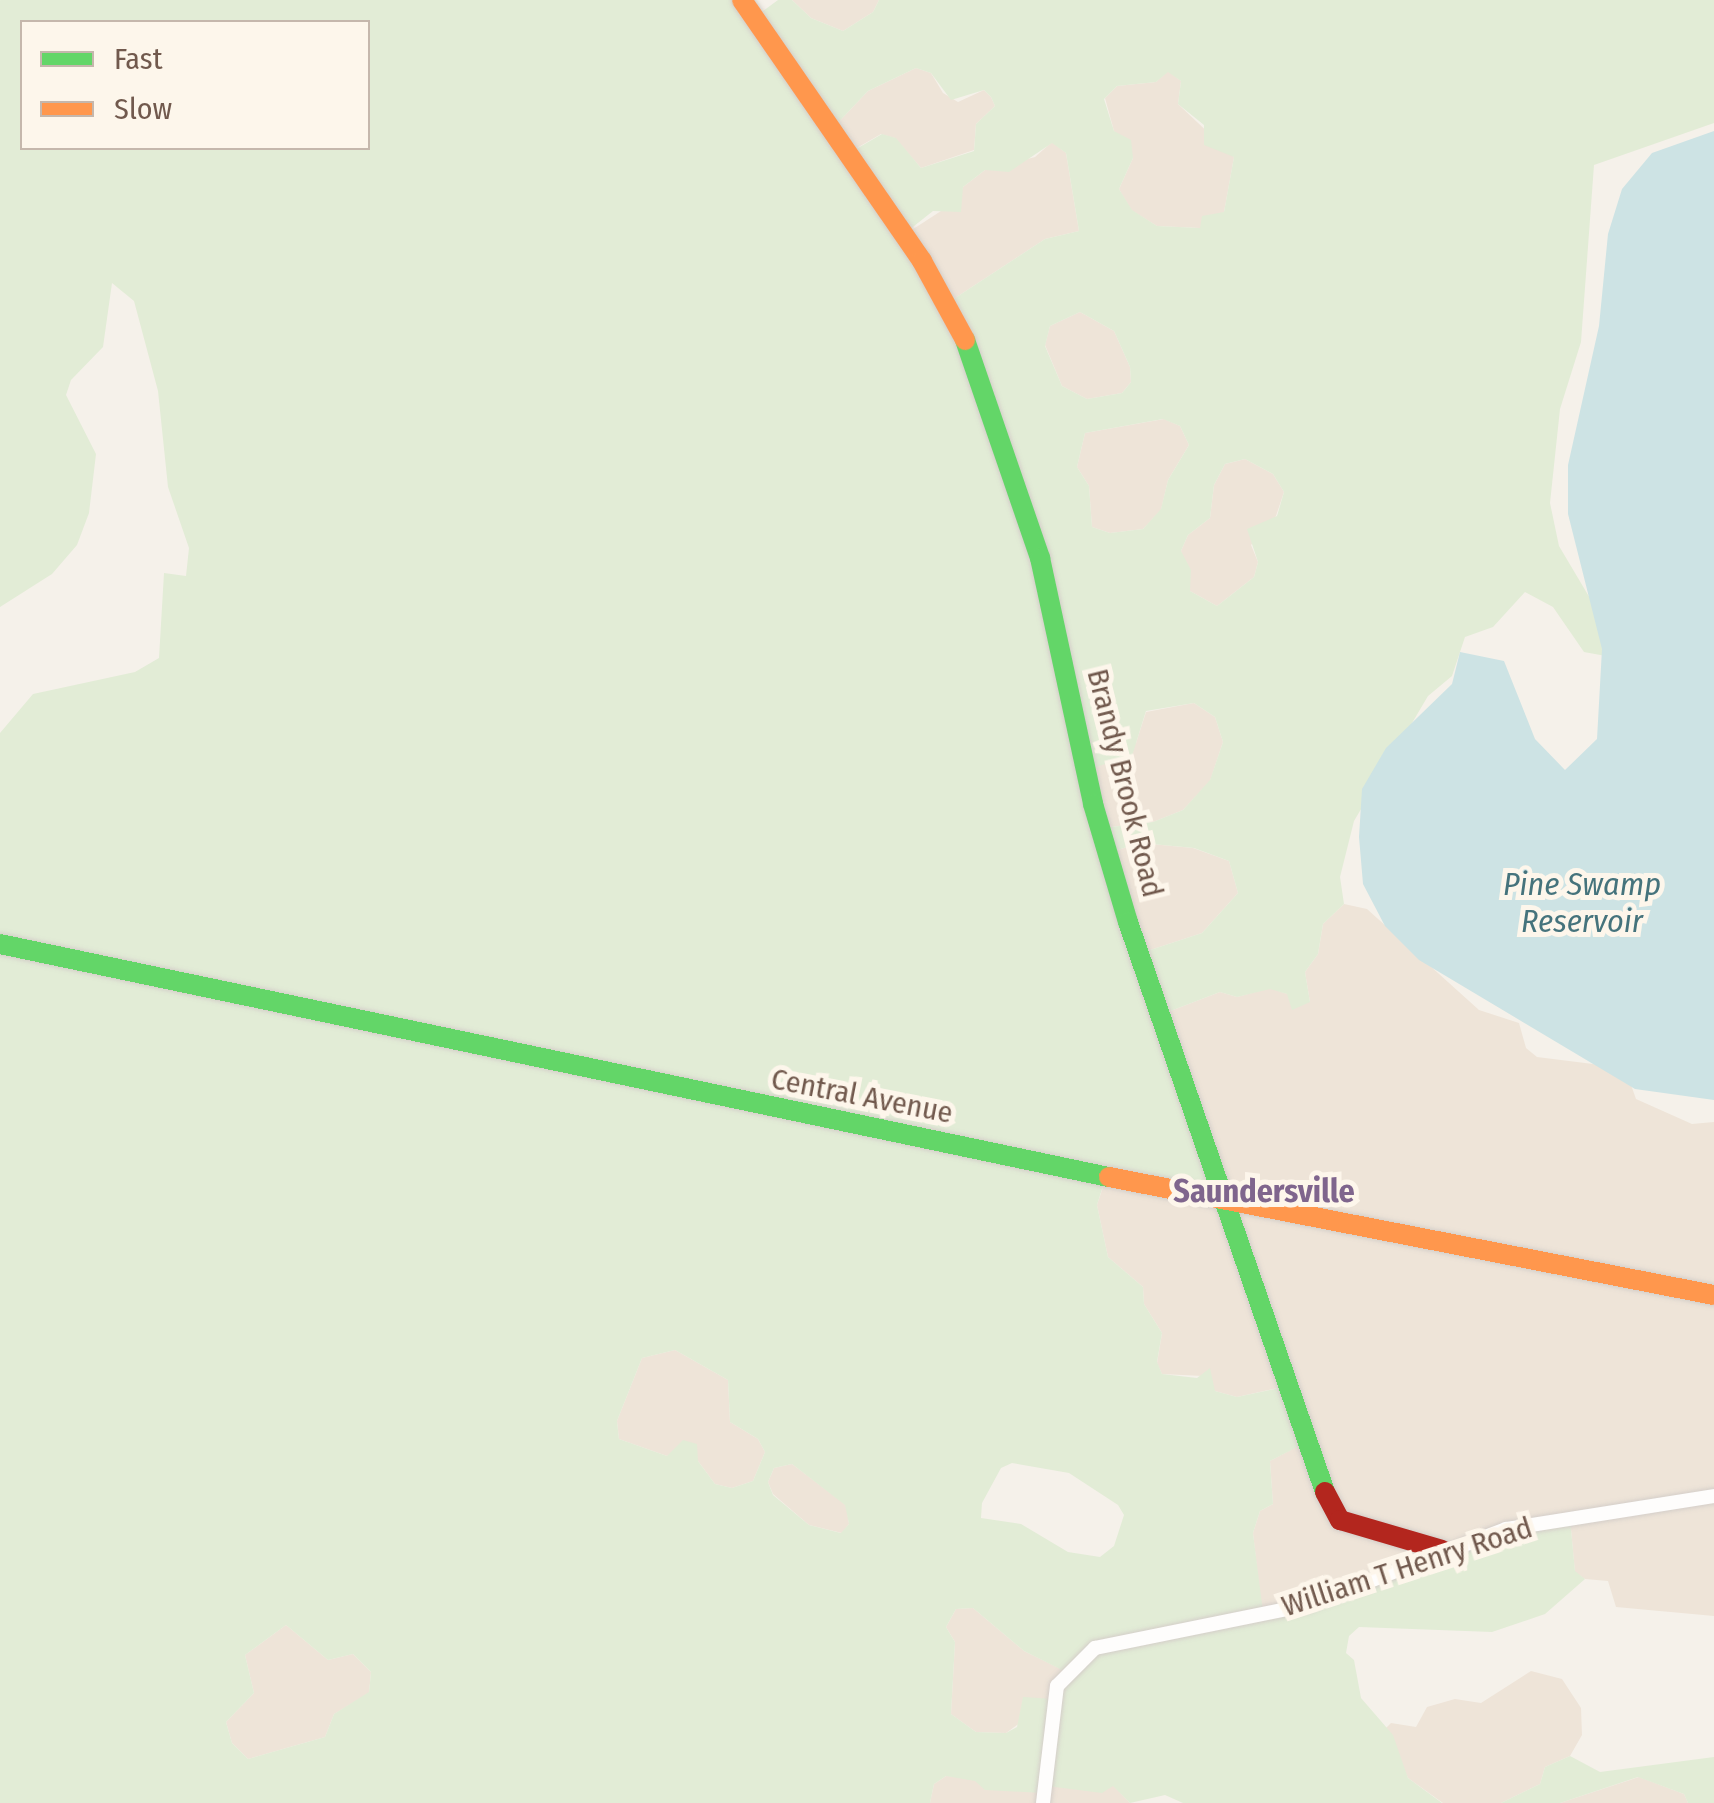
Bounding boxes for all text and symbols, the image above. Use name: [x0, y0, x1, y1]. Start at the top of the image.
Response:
legend: [20, 20, 370, 150]
text: Fast: [114, 41, 162, 77]
text: Slow: [114, 91, 172, 127]
street label: Brandy Brook Road: [1079, 665, 1171, 901]
water label: Pine Swamp Reservoir: [1503, 866, 1661, 941]
street label: Central Avenue: [768, 1061, 956, 1131]
district label: Saundersville: [1173, 1172, 1355, 1210]
street label: William T Henry Road: [1277, 1510, 1537, 1624]

